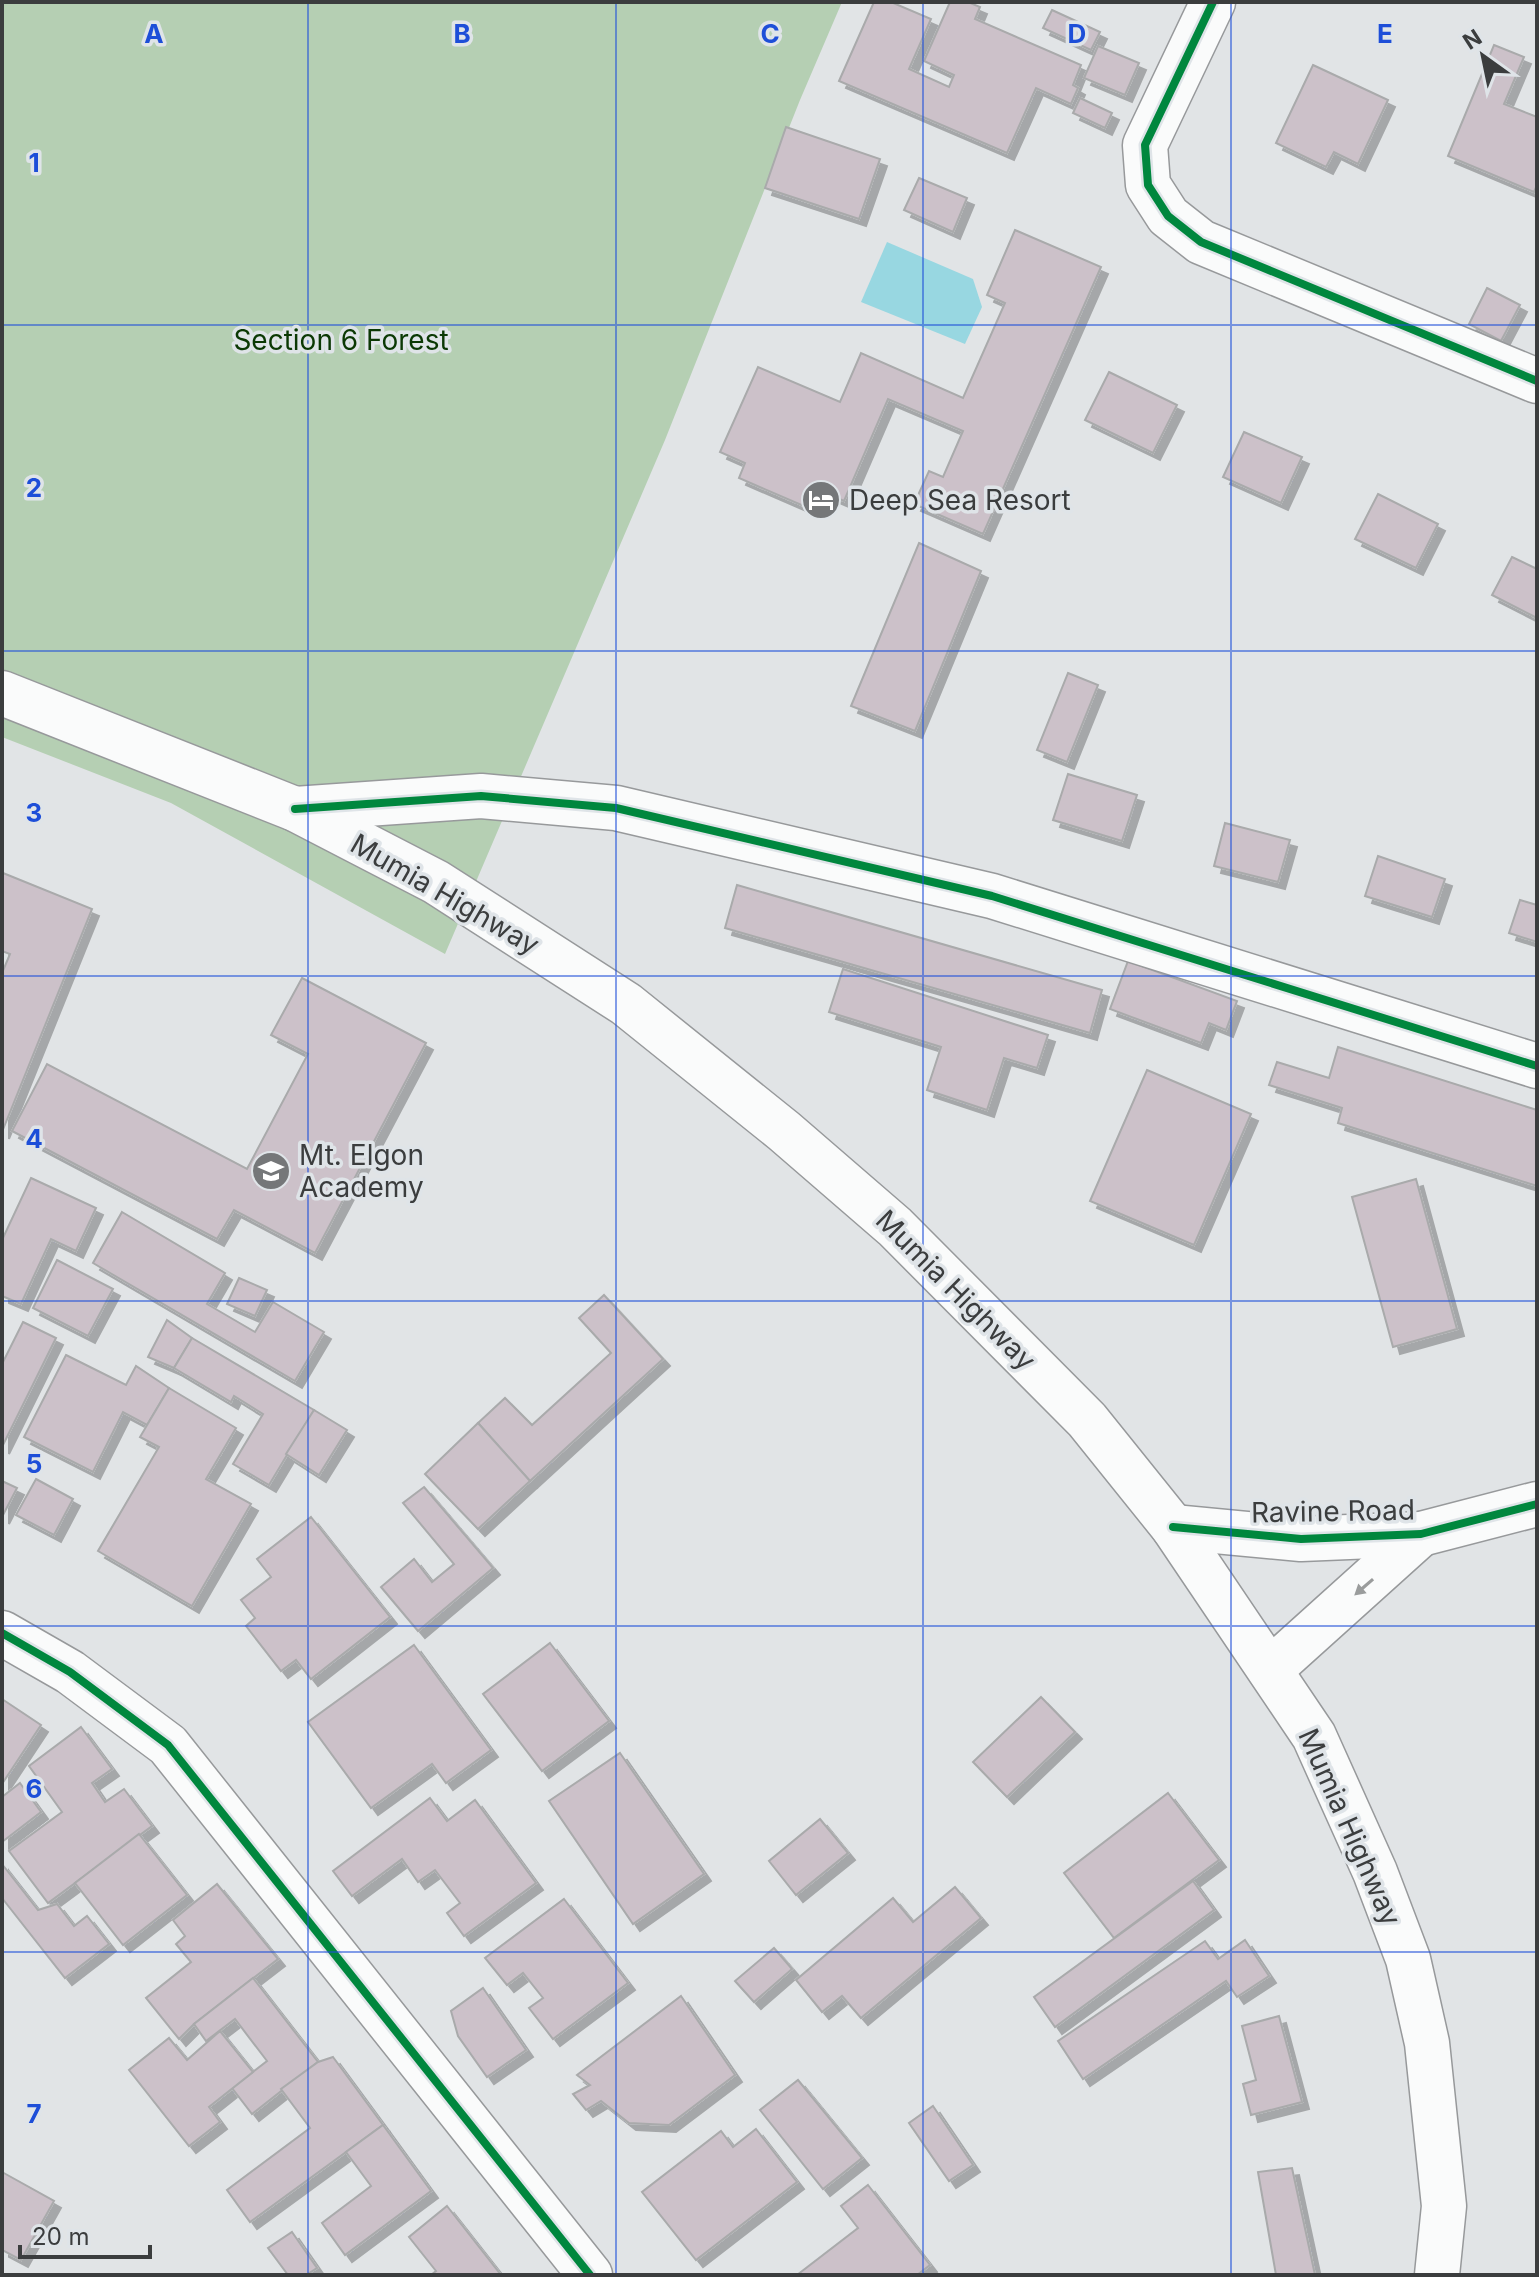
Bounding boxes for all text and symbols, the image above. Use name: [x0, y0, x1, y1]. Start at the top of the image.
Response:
north arrow: [1443, 16, 1523, 96]
text: A: [144, 18, 164, 49]
text: B: [453, 18, 471, 49]
text: C: [760, 18, 780, 49]
text: D: [1068, 18, 1086, 49]
text: E: [1377, 18, 1393, 49]
text: N: [1458, 24, 1486, 55]
text: 1: [28, 147, 40, 178]
park label: Section 6 Forest: [233, 323, 449, 357]
text: 2: [26, 472, 42, 503]
hotel icon: Deep Sea Resort: [800, 479, 842, 521]
place label: Deep Sea Resort: [849, 483, 1071, 517]
text: 3: [26, 797, 42, 828]
street label: Mumia Highway: [345, 826, 545, 962]
text: 4: [25, 1123, 43, 1154]
place label: Mt. Elgon Academy: [299, 1138, 424, 1204]
school or university icon: Mt. Elgon Academy: [250, 1150, 292, 1192]
street label: Mumia Highway: [869, 1203, 1043, 1377]
text: 5: [26, 1448, 42, 1479]
street label: Ravine Road: [1251, 1493, 1415, 1529]
one-way arrow: [1355, 1578, 1375, 1595]
street label: Mumia Highway: [1291, 1723, 1409, 1931]
text: 6: [26, 1773, 42, 1804]
text: 7: [26, 2098, 42, 2129]
scale bar: [20, 2209, 150, 2259]
text: 20 m: [32, 2222, 90, 2251]

